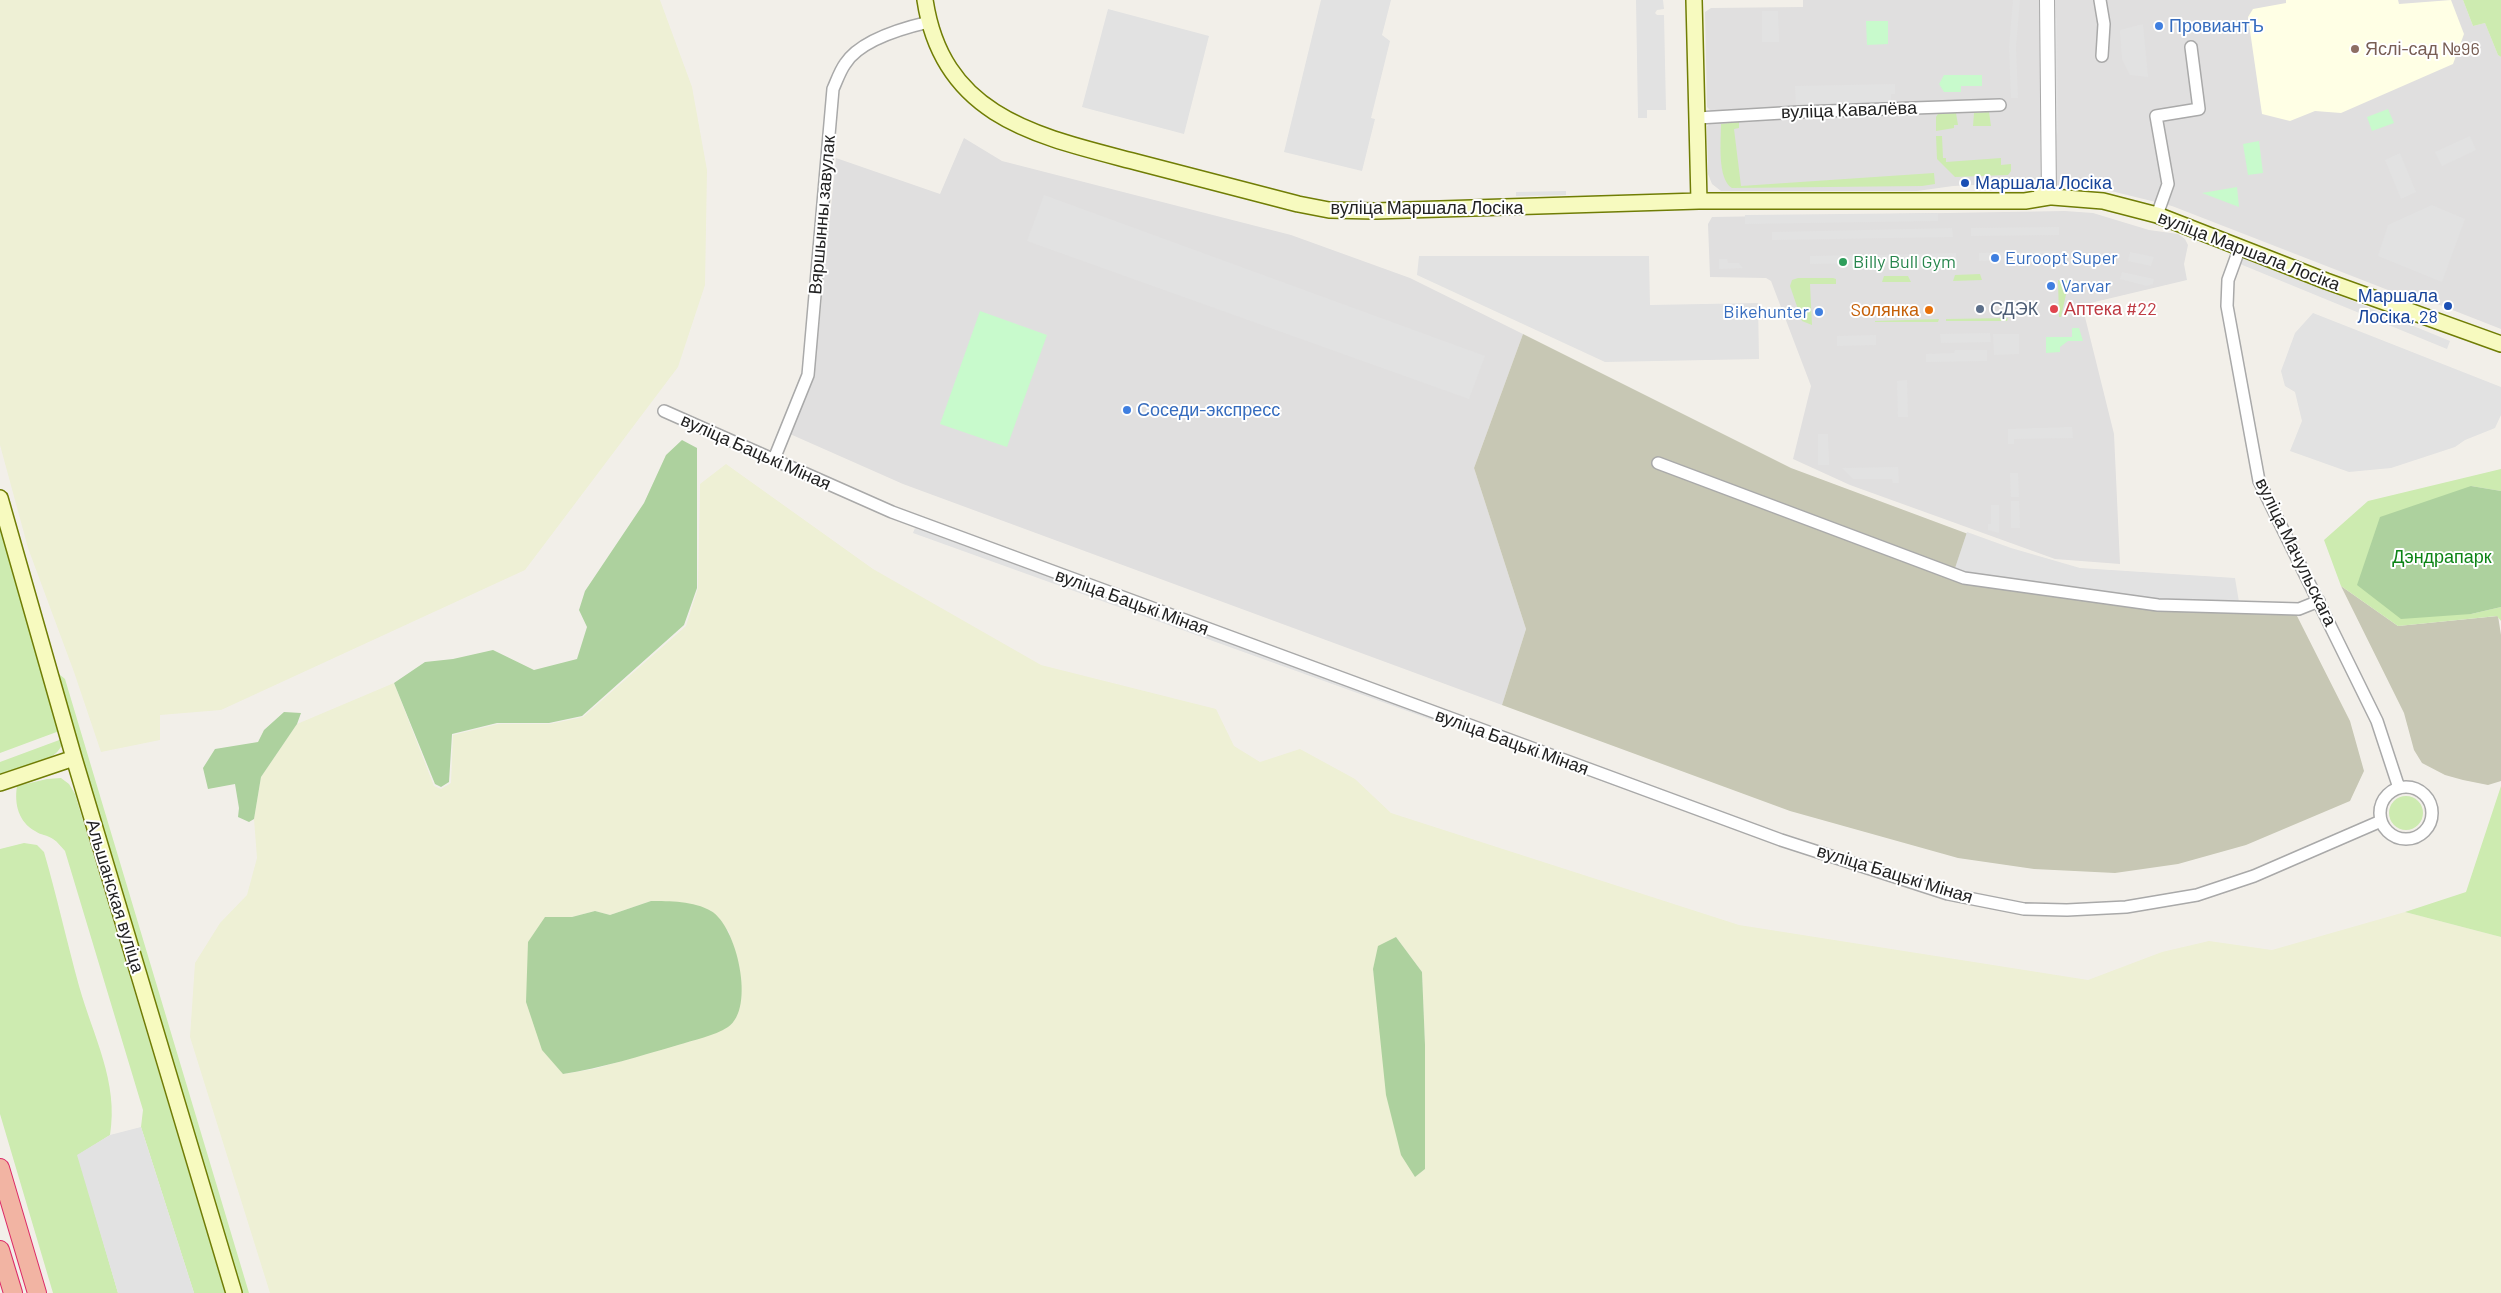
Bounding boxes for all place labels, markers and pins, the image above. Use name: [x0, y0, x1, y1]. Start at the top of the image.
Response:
place label: ПровиантЪ: [2169, 15, 2264, 37]
marker: ПровиантЪ: [2153, 20, 2165, 32]
place label: Яслі-сад №96: [2365, 38, 2480, 60]
marker: Яслі-сад №96: [2349, 43, 2361, 55]
place label: Маршала Лосіка: [1975, 172, 2112, 194]
marker: Маршала Лосіка: [1959, 177, 1971, 189]
place label: Euroopt Super: [2005, 247, 2118, 269]
place label: Billy Bull Gym: [1853, 251, 1956, 273]
marker: Euroopt Super: [1989, 252, 2001, 264]
marker: Billy Bull Gym: [1837, 256, 1849, 268]
place label: Varvar: [2061, 275, 2111, 297]
marker: Varvar: [2045, 280, 2057, 292]
place label: Маршала Лосіка, 28: [2358, 285, 2438, 328]
place label: СДЭК: [1990, 298, 2038, 320]
place label: Аптека #22: [2064, 298, 2157, 320]
place label: Sолянка: [1850, 299, 1919, 321]
marker: Маршала Лосіка, 28: [2442, 300, 2454, 312]
place label: Bikehunter: [1723, 301, 1809, 323]
marker: СДЭК: [1974, 303, 1986, 315]
marker: Аптека #22: [2048, 303, 2060, 315]
marker: Sолянка: [1923, 304, 1935, 316]
marker: Bikehunter: [1813, 306, 1825, 318]
place label: Соседи-экспресс: [1137, 399, 1280, 421]
marker: Соседи-экспресс: [1121, 404, 1133, 416]

